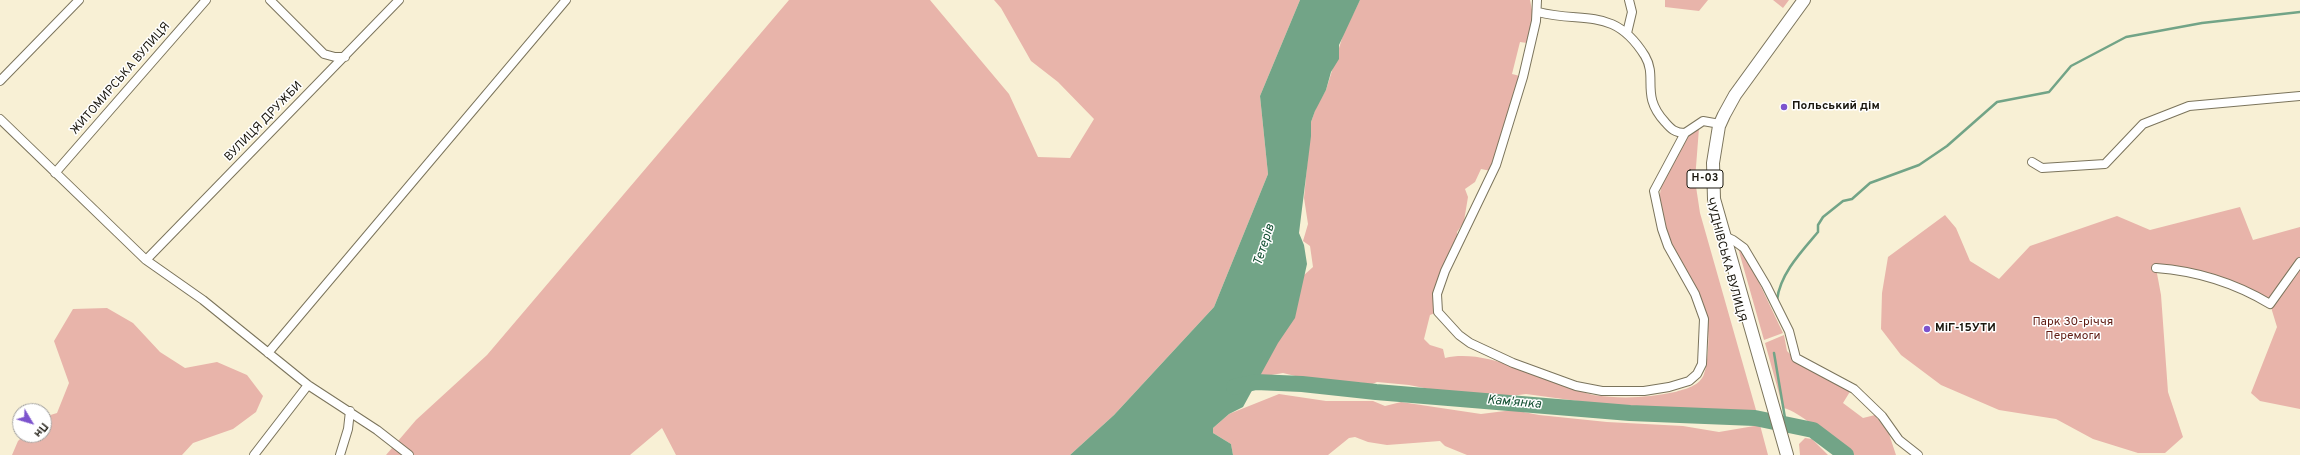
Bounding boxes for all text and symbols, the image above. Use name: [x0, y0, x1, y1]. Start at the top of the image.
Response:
street label: ЖИТОМИРСЬКА ВУЛИЦЯ: [68, 20, 174, 138]
street label: ВУЛИЦЯ ДРУЖБИ: [222, 79, 306, 165]
place label: Польський дім: [1792, 100, 1880, 114]
marker: Польський дім: [1779, 102, 1789, 112]
road number: Н-03: [1687, 170, 1723, 188]
street label: ЧУДНІВСЬКА ВУЛИЦЯ: [1701, 196, 1749, 324]
water label: Тетерів: [1251, 222, 1279, 268]
park label: Парк 30-річчя Перемоги: [2033, 316, 2113, 344]
place label: МіГ-15УТИ: [1935, 322, 1996, 336]
marker: МіГ-15УТИ: [1922, 324, 1932, 334]
water label: Кам'янка: [1486, 393, 1542, 413]
north arrow: [12, 403, 52, 443]
text: Пн: [31, 420, 51, 440]

